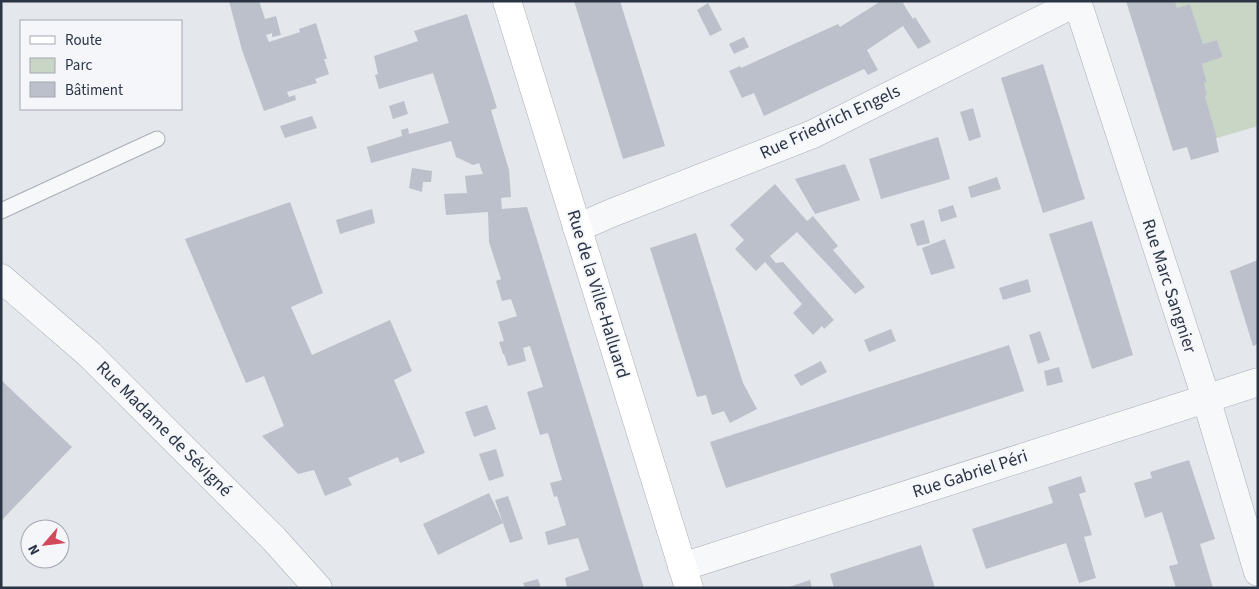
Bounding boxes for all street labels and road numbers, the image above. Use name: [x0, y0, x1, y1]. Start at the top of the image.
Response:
street label: Rue Friedrich Engels: [756, 79, 904, 165]
street label: Rue de la Ville-Halluard: [560, 207, 636, 381]
street label: Rue Marc Sangnier: [1136, 216, 1203, 357]
street label: Rue Madame de Sévigné: [90, 355, 238, 503]
street label: Rue Gabriel Péri: [909, 444, 1031, 504]

